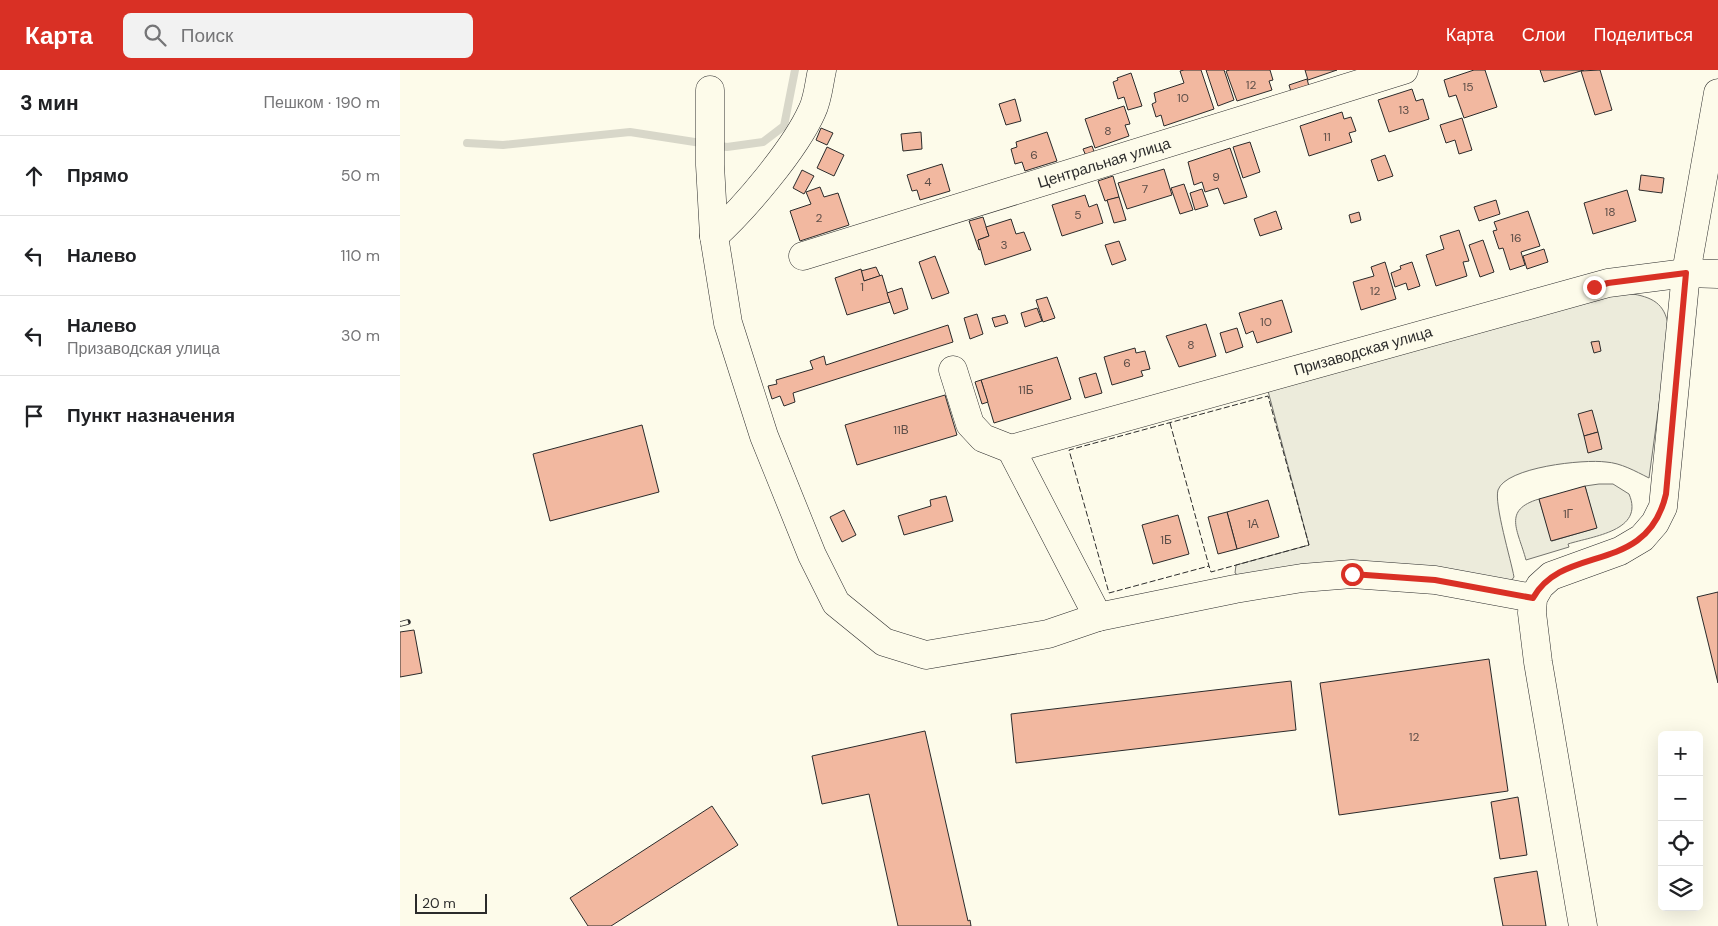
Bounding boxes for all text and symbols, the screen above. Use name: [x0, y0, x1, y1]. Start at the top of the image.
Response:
search box: [123, 13, 473, 58]
text: Карта: [25, 20, 93, 51]
icon: search: [141, 21, 169, 49]
text: Поиск: [181, 23, 233, 48]
text: Карта: [1446, 23, 1494, 47]
text: Слои: [1522, 23, 1566, 47]
text: Поделиться: [1594, 23, 1693, 47]
house number: 12: [1246, 77, 1256, 93]
house number: 15: [1462, 79, 1474, 95]
text: 3 мин: [20, 89, 79, 117]
house number: 10: [1177, 90, 1189, 106]
text: Пешком · 190 m: [264, 92, 380, 113]
house number: 13: [1399, 102, 1409, 118]
house number: 8: [1104, 123, 1112, 139]
house number: 11: [1323, 129, 1331, 145]
street label: Центральная улица: [1035, 133, 1173, 193]
house number: 6: [1030, 147, 1038, 163]
icon: ahead: [20, 162, 48, 190]
text: Прямо: [67, 163, 129, 188]
text: 50 m: [341, 165, 380, 186]
house number: 9: [1212, 169, 1220, 185]
house number: 4: [924, 174, 932, 190]
house number: 7: [1142, 181, 1148, 197]
house number: 18: [1604, 204, 1616, 220]
house number: 5: [1074, 207, 1082, 223]
house number: 2: [816, 210, 823, 226]
house number: 16: [1510, 230, 1522, 246]
house number: 3: [1000, 237, 1008, 253]
icon: left: [20, 242, 48, 270]
text: Налево: [67, 243, 137, 268]
text: 110 m: [341, 245, 380, 266]
route end: [1583, 276, 1606, 299]
house number: 1: [860, 279, 864, 295]
house number: 12: [1370, 283, 1380, 299]
text: Налево: [67, 313, 137, 338]
house number: 10: [1260, 314, 1272, 330]
street label: Призаводская улица: [1291, 321, 1435, 380]
icon: left: [20, 322, 48, 350]
text: 30 m: [341, 325, 380, 346]
house number: 8: [1187, 337, 1195, 353]
text: Призаводская улица: [67, 338, 220, 359]
house number: 6: [1123, 355, 1131, 371]
house number: 11Б: [1018, 382, 1034, 398]
icon: arrive: [20, 402, 48, 430]
text: Пункт назначения: [67, 403, 235, 428]
house number: 11В: [893, 422, 909, 438]
house number: 1Г: [1563, 506, 1574, 522]
house number: 1А: [1247, 516, 1259, 532]
house number: 1Б: [1160, 532, 1172, 548]
route start: [1341, 563, 1364, 586]
house number: 12: [1409, 729, 1419, 745]
map controls: [1658, 731, 1703, 911]
button: +: [1658, 731, 1703, 776]
button: −: [1658, 776, 1703, 821]
button: locate: [1658, 821, 1703, 866]
button: layers: [1658, 866, 1703, 911]
scale bar: [415, 891, 488, 914]
text: 20 m: [422, 894, 456, 912]

